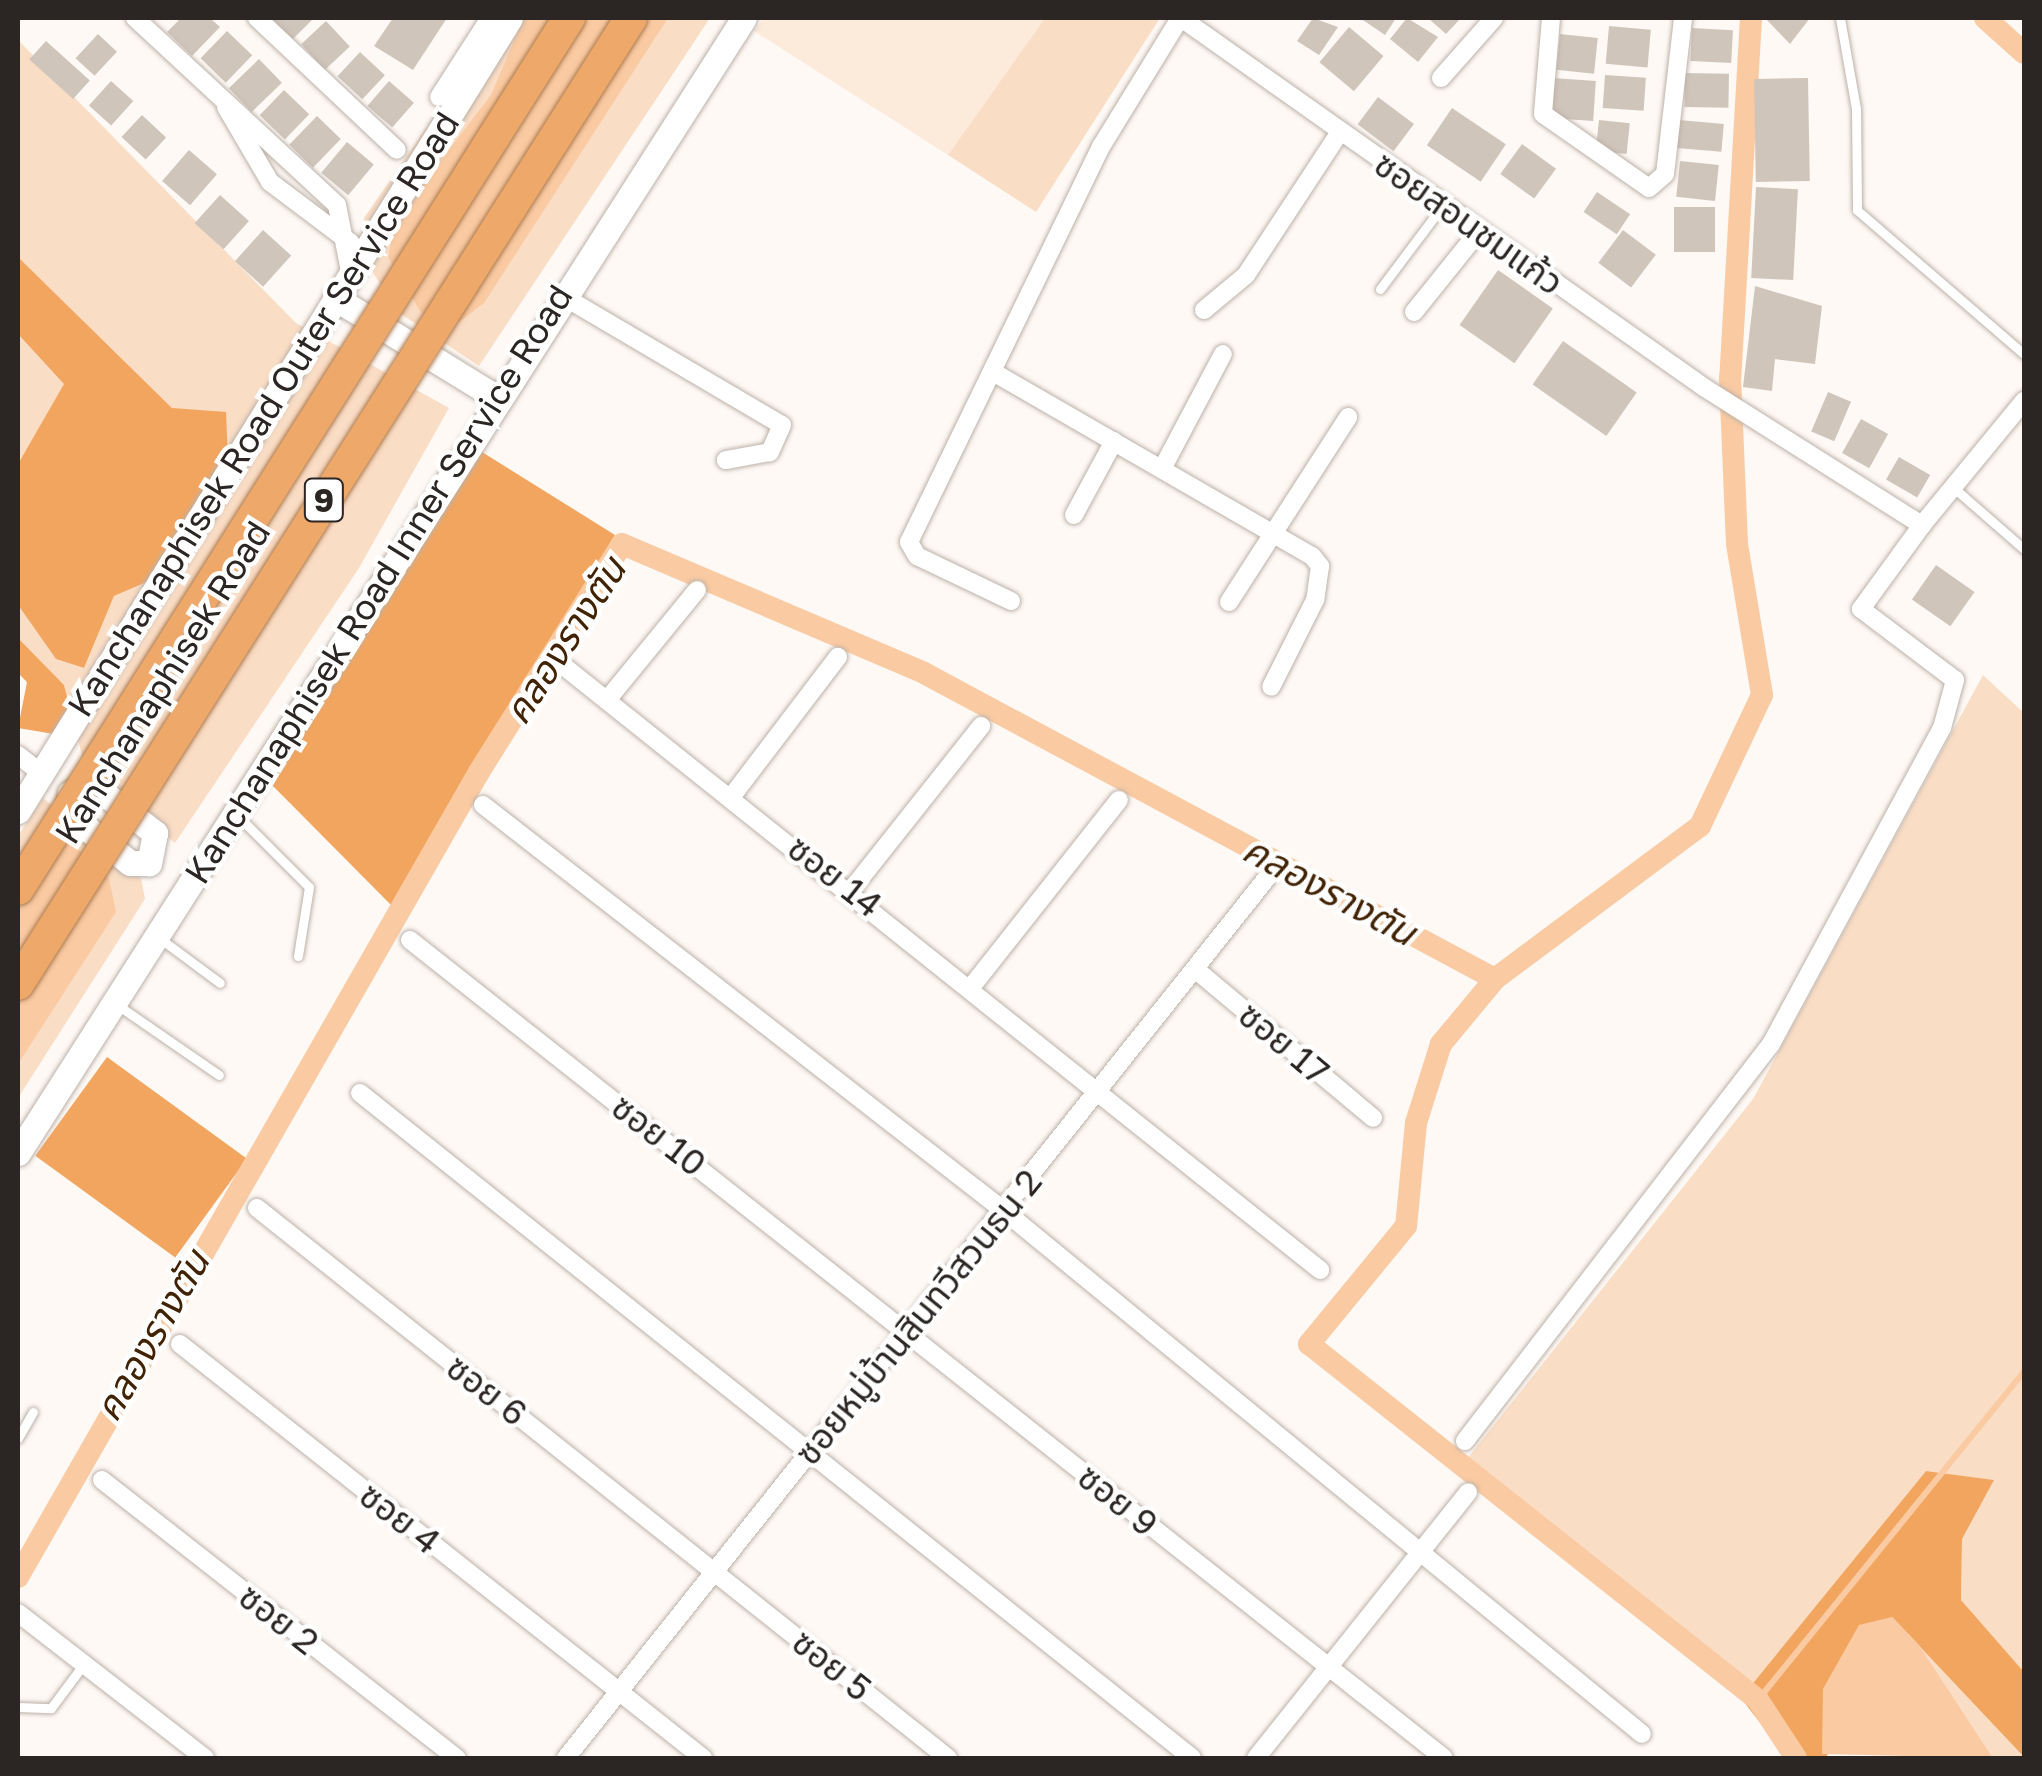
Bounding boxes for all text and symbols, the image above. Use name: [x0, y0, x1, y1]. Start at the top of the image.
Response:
street label: Kanchanaphisek Road Outer Service Road: [58, 104, 468, 724]
street label: ซอยสอนชมแก้ว: [1367, 142, 1571, 304]
street label: Kanchanaphisek Road Inner Service Road: [175, 277, 581, 891]
road number: 9: [302, 473, 346, 527]
street label: Kanchanaphisek Road: [46, 513, 278, 851]
water label: คลองรางตัน: [493, 548, 635, 732]
water label: คลองรางตัน: [1236, 825, 1424, 955]
street label: ซอย 14: [780, 826, 890, 926]
street label: ซอย 17: [1230, 993, 1338, 1093]
street label: ซอย 10: [604, 1085, 714, 1185]
street label: ซอยหมู่บ้านสินทวีสวนธน 2: [786, 1161, 1050, 1473]
water label: คลองรางตัน: [84, 1242, 218, 1428]
street label: ซอย 6: [439, 1346, 535, 1434]
street label: ซอย 9: [1070, 1455, 1166, 1545]
street label: ซอย 4: [351, 1474, 449, 1562]
street label: ซอย 2: [231, 1575, 327, 1663]
street label: ซอย 5: [784, 1621, 880, 1709]

